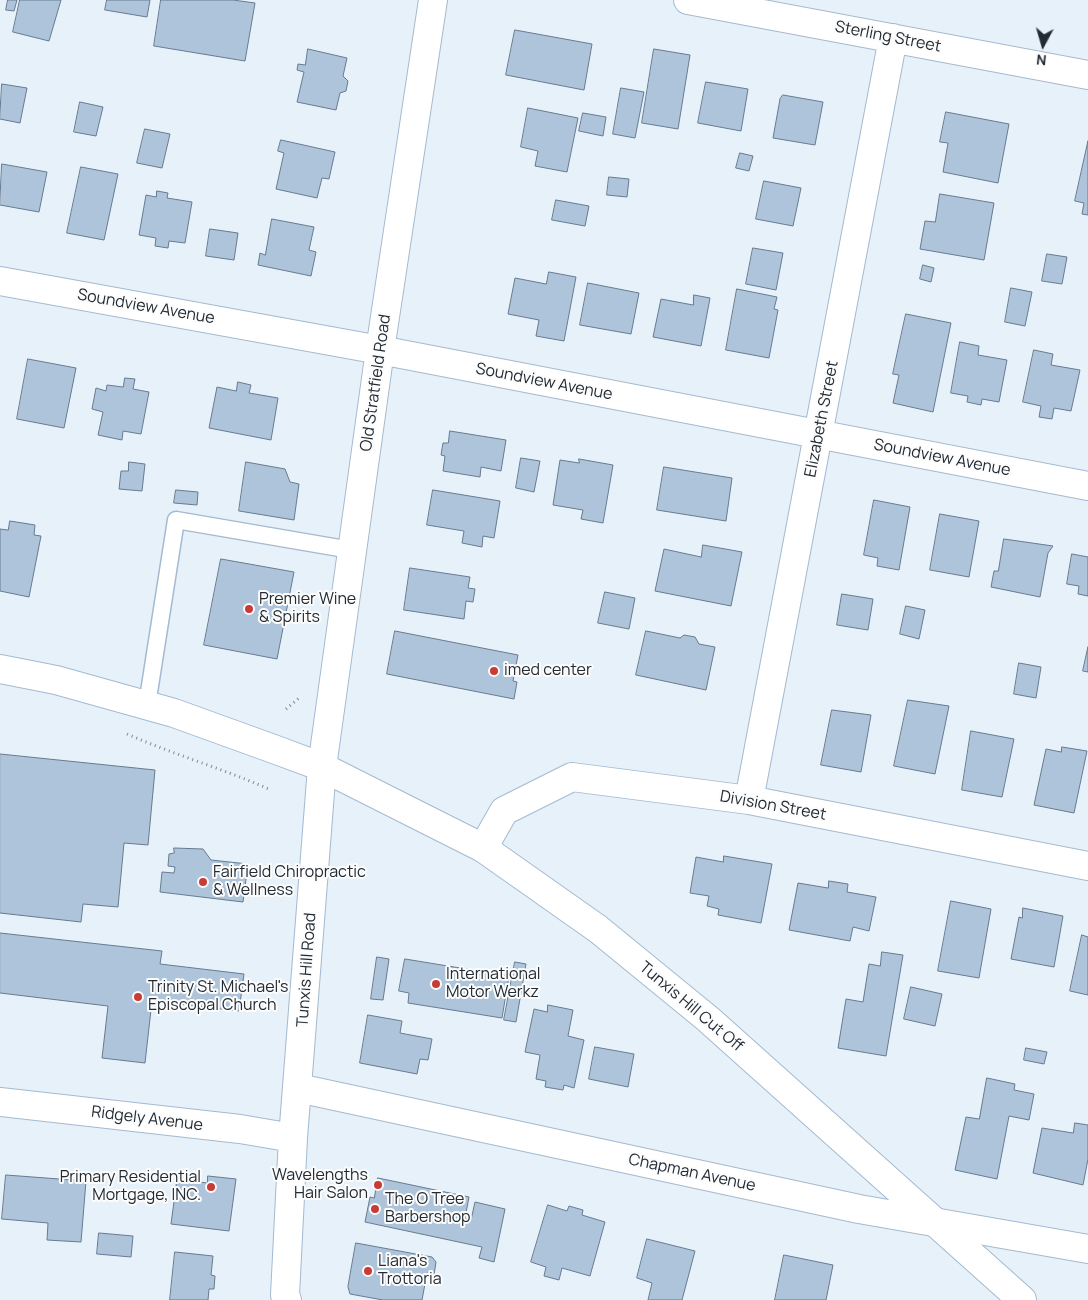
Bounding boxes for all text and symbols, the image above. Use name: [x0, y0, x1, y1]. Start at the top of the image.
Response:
street label: Sterling Street: [833, 17, 943, 57]
north arrow: [1018, 20, 1068, 70]
text: N: [1035, 50, 1047, 70]
street label: Soundview Avenue: [76, 285, 216, 329]
street label: Old Stratfield Road: [357, 313, 395, 453]
street label: Soundview Avenue: [474, 359, 614, 405]
street label: Elizabeth Street: [801, 359, 843, 479]
street label: Soundview Avenue: [872, 435, 1012, 481]
place label: Premier Wine & Spirits: [259, 590, 356, 628]
marker: Premier Wine & Spirits: [243, 603, 255, 615]
place label: imed center: [504, 661, 592, 681]
marker: imed center: [488, 665, 500, 677]
street label: Division Street: [718, 787, 828, 825]
place label: Fairfield Chiropractic & Wellness: [213, 863, 366, 901]
marker: Fairfield Chiropractic & Wellness: [197, 876, 209, 888]
street label: Tunxis Hill Road: [293, 912, 321, 1028]
street label: Tunxis Hill Cut Off: [635, 958, 747, 1056]
place label: International Motor Werkz: [446, 965, 541, 1003]
place label: Trinity St. Michael's Episcopal Church: [148, 978, 288, 1016]
marker: International Motor Werkz: [430, 978, 442, 990]
marker: Trinity St. Michael's Episcopal Church: [132, 991, 144, 1003]
street label: Ridgely Avenue: [90, 1103, 204, 1135]
street label: Chapman Avenue: [627, 1150, 757, 1196]
place label: Wavelengths Hair Salon: [272, 1166, 368, 1204]
place label: Primary Residential Mortgage, INC.: [60, 1168, 201, 1206]
marker: Wavelengths Hair Salon: [372, 1179, 384, 1191]
marker: Primary Residential Mortgage, INC.: [205, 1181, 217, 1193]
place label: The O Tree Barbershop: [385, 1190, 471, 1228]
marker: The O Tree Barbershop: [369, 1203, 381, 1215]
place label: Liana's Trottoria: [378, 1252, 442, 1290]
marker: Liana's Trottoria: [362, 1265, 374, 1277]

